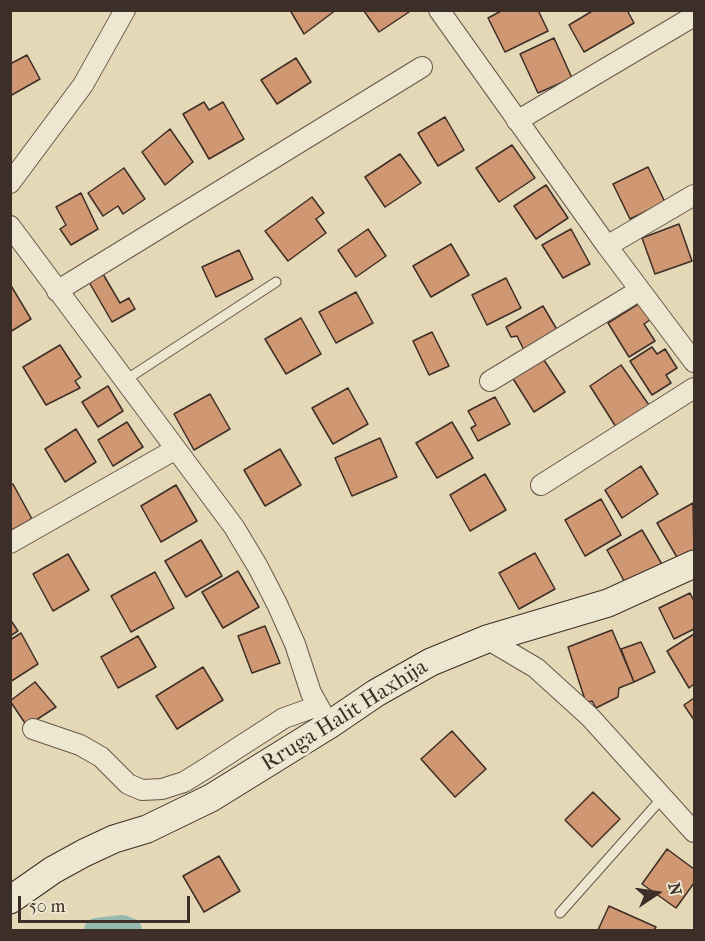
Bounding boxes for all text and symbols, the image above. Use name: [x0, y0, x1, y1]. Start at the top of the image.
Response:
street label: Rruga Halit Haxhija: [257, 654, 433, 778]
north arrow: [627, 863, 687, 923]
text: N: [664, 881, 686, 897]
scale bar: [21, 884, 194, 922]
text: 50 m: [29, 896, 65, 917]

